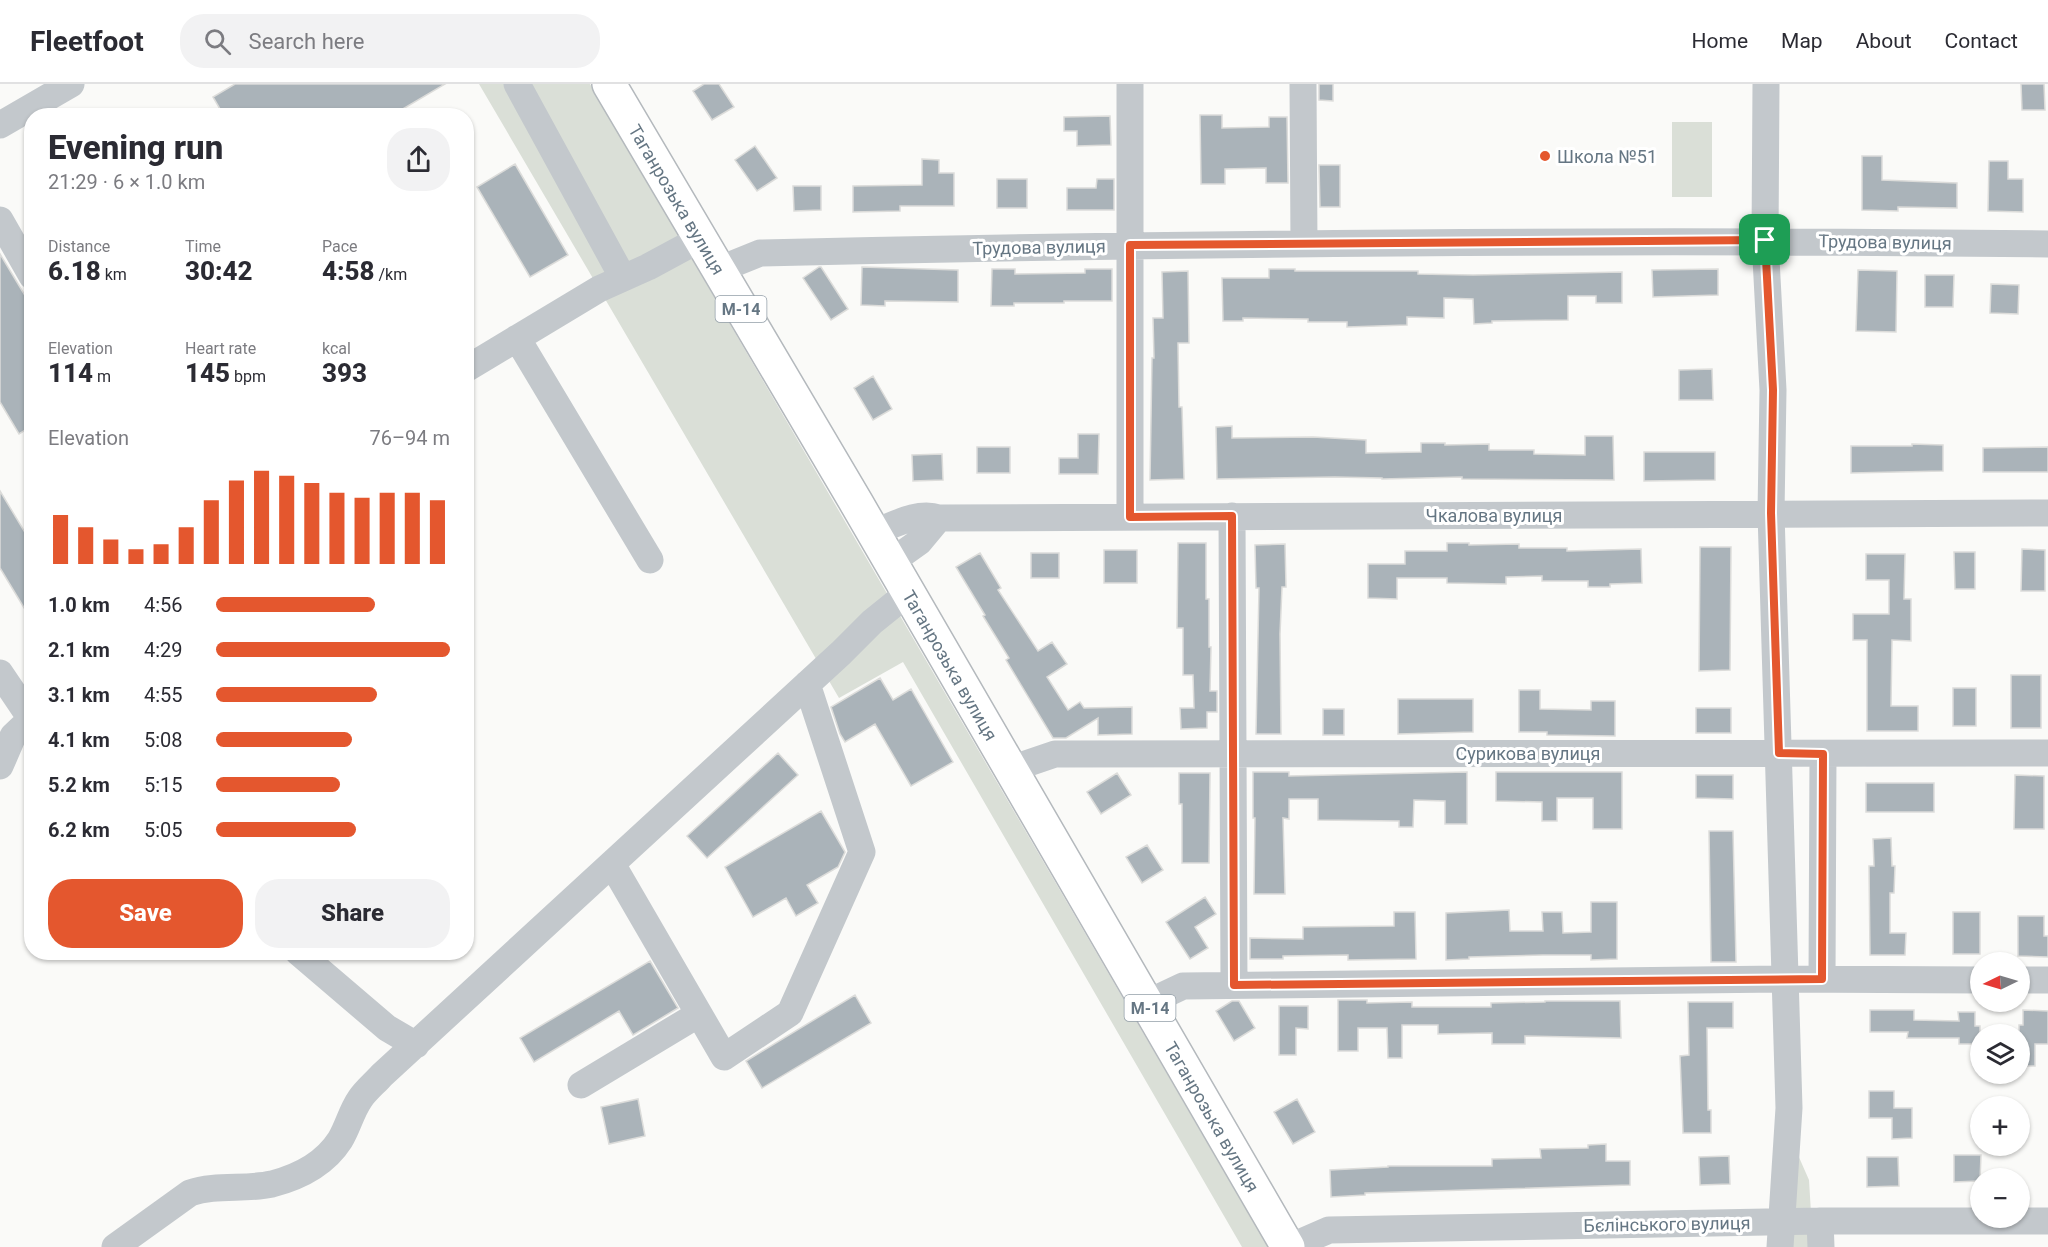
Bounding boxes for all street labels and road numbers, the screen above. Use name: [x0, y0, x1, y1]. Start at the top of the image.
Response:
street label: Таганрозька вулиця: [625, 121, 729, 278]
street label: Трудова вулиця: [1818, 230, 1952, 254]
street label: Трудова вулиця: [972, 235, 1106, 259]
road number: М-14: [716, 296, 766, 322]
street label: Чкалова вулиця: [1426, 505, 1562, 526]
street label: Таганрозька вулиця: [899, 586, 1002, 744]
street label: Сурикова вулиця: [1456, 743, 1600, 764]
road number: М-14: [1124, 995, 1176, 1021]
street label: Таганрозька вулиця: [1161, 1038, 1264, 1196]
street label: Бєлінського вулиця: [1583, 1212, 1751, 1236]

